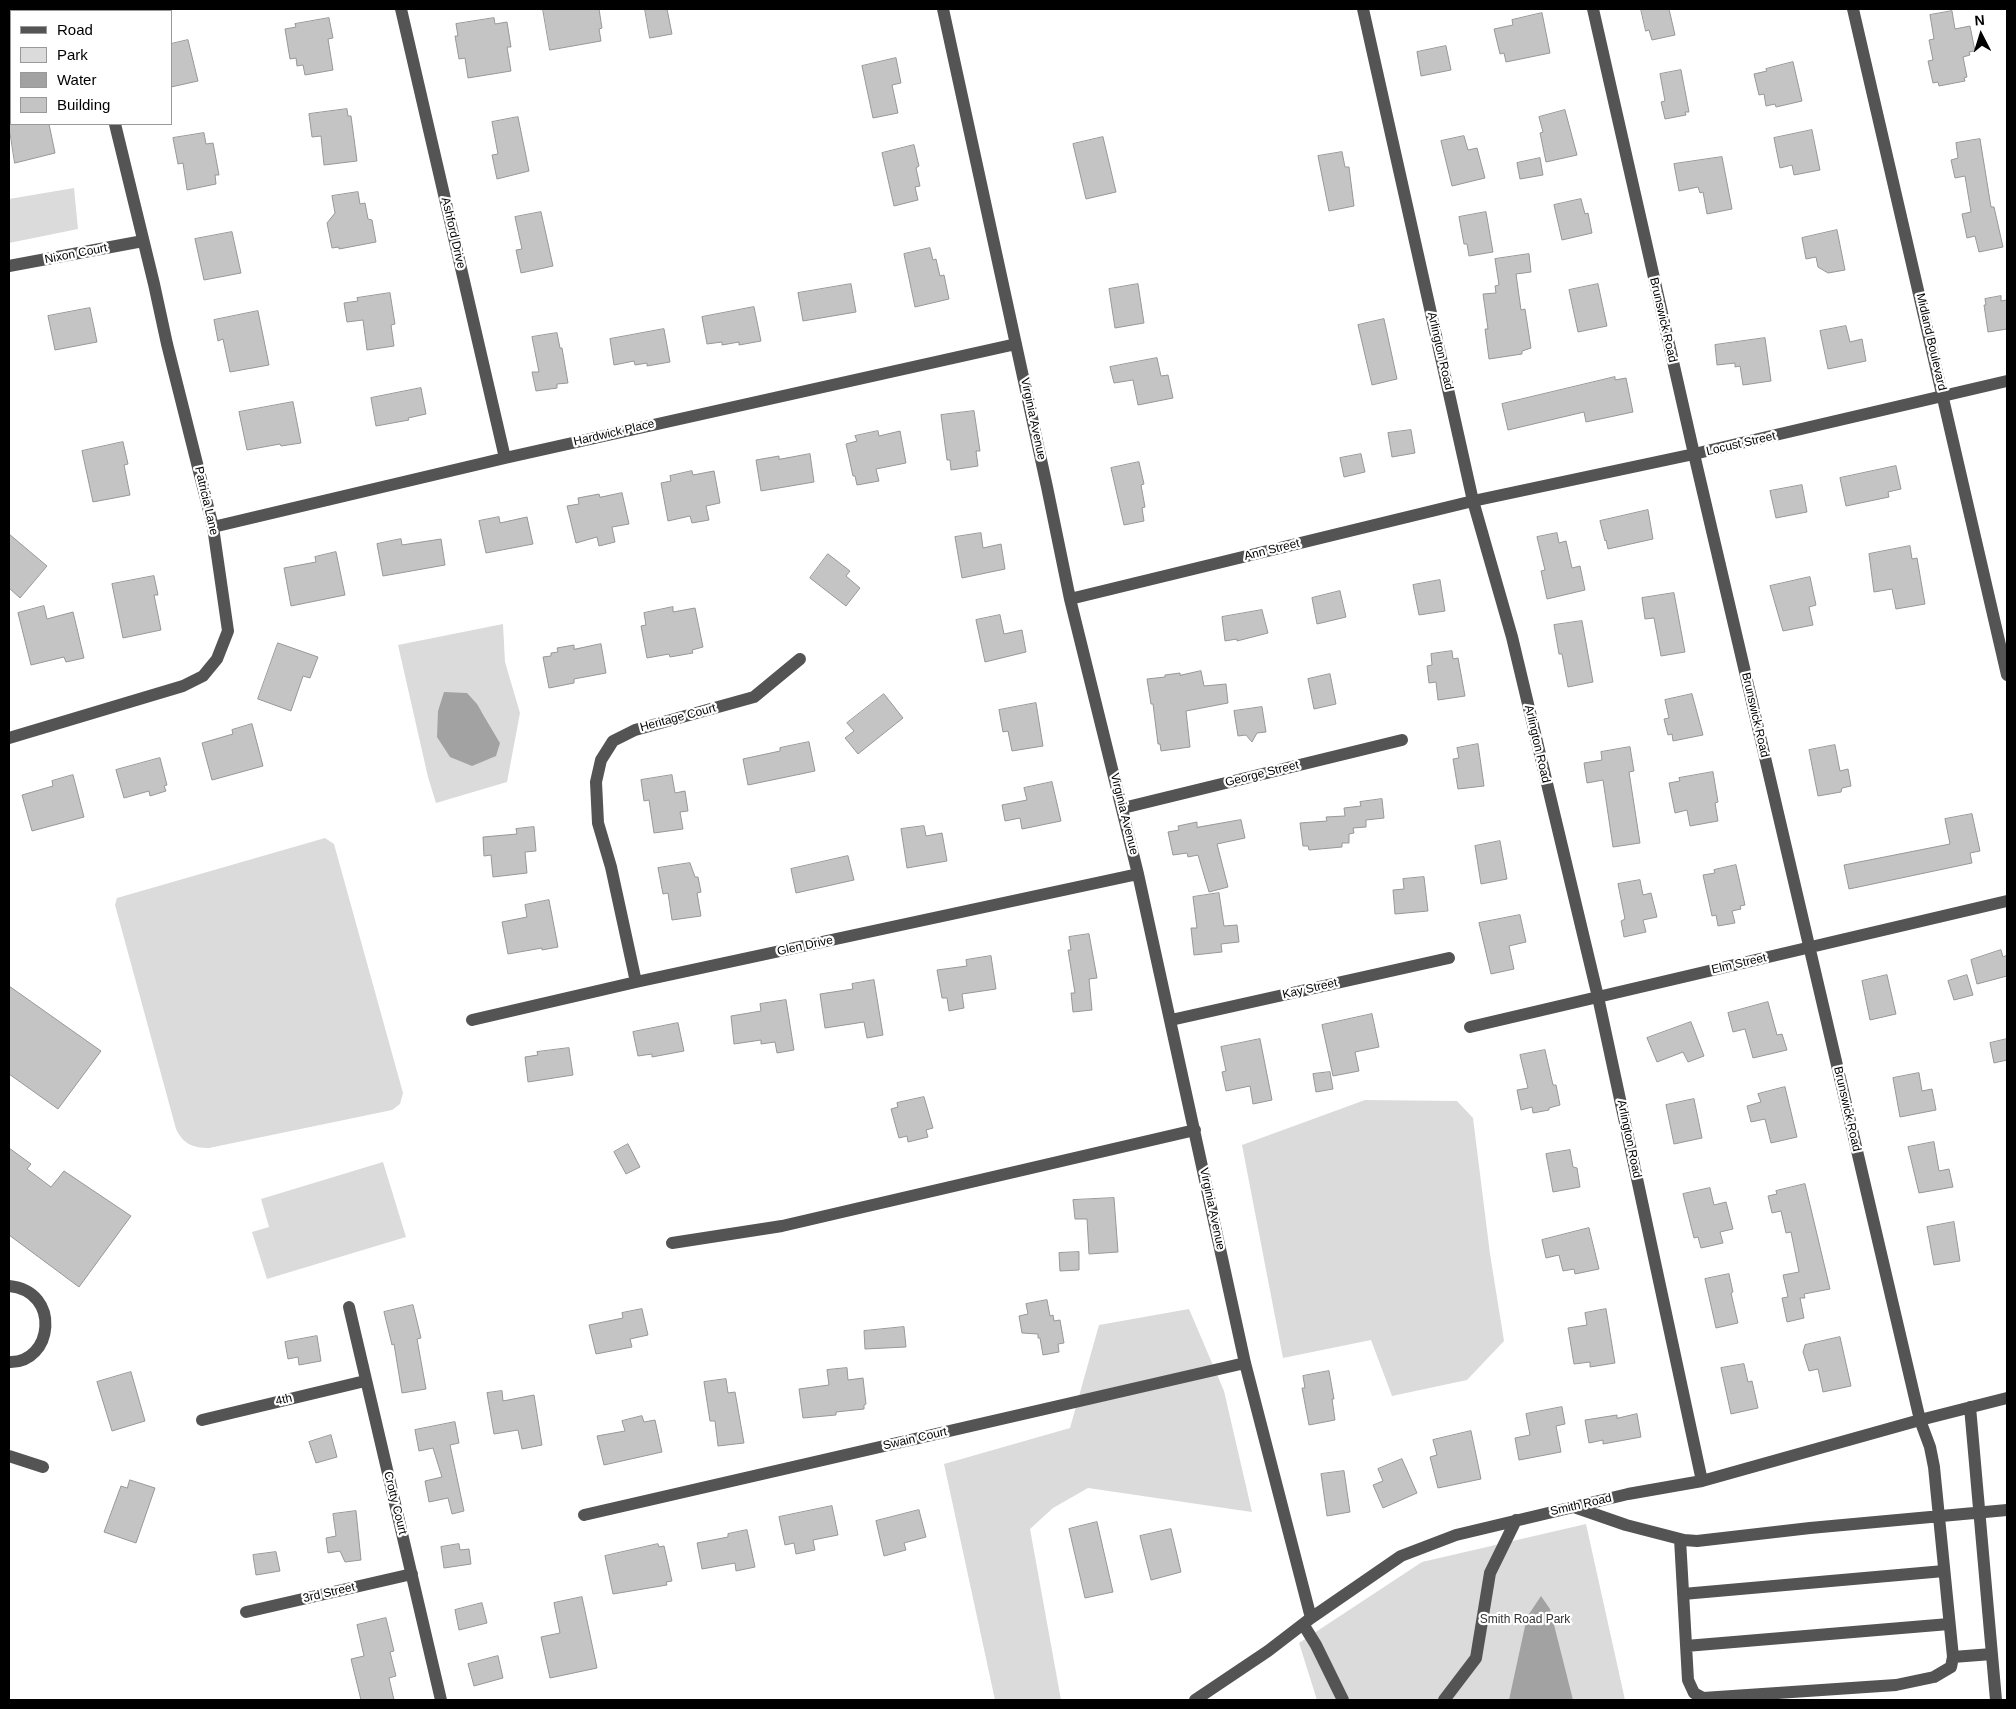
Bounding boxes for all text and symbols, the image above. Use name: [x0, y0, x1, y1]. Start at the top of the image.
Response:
legend: [10, 10, 172, 125]
north arrow: [1956, 10, 2006, 60]
text: N: [1974, 12, 1985, 28]
text: Road: [57, 21, 93, 38]
text: Park: [57, 46, 88, 63]
text: Water: [57, 71, 96, 88]
text: Building: [57, 96, 110, 113]
street label: Ashford Drive: [438, 196, 468, 270]
street label: Nixon Court: [44, 241, 108, 267]
street label: Brunswick Road: [1646, 276, 1680, 364]
street label: Midland Boulevard: [1913, 292, 1949, 392]
street label: Arlington Road: [1424, 311, 1456, 391]
street label: Virginia Avenue: [1017, 377, 1049, 461]
street label: Hardwick Place: [572, 417, 656, 449]
street label: Locust Street: [1705, 429, 1777, 459]
street label: Patricia Lane: [191, 465, 221, 537]
street label: Ann Street: [1243, 536, 1301, 564]
street label: Brunswick Road: [1738, 671, 1772, 759]
street label: Heritage Court: [638, 701, 718, 735]
street label: Arlington Road: [1521, 704, 1553, 784]
street label: George Street: [1224, 758, 1300, 790]
street label: Virginia Avenue: [1107, 772, 1141, 856]
street label: Glen Drive: [776, 933, 834, 959]
street label: Elm Street: [1710, 951, 1768, 977]
street label: Kay Street: [1281, 976, 1339, 1002]
street label: Brunswick Road: [1830, 1065, 1864, 1153]
street label: Arlington Road: [1614, 1099, 1644, 1179]
street label: Virginia Avenue: [1196, 1167, 1228, 1251]
street label: 4th: [274, 1391, 294, 1409]
street label: Swain Court: [882, 1425, 948, 1453]
street label: Crotty Court: [380, 1470, 410, 1536]
street label: Smith Road: [1549, 1491, 1613, 1519]
street label: 3rd Street: [302, 1580, 356, 1606]
park label: Smith Road Park: [1480, 1613, 1570, 1627]

